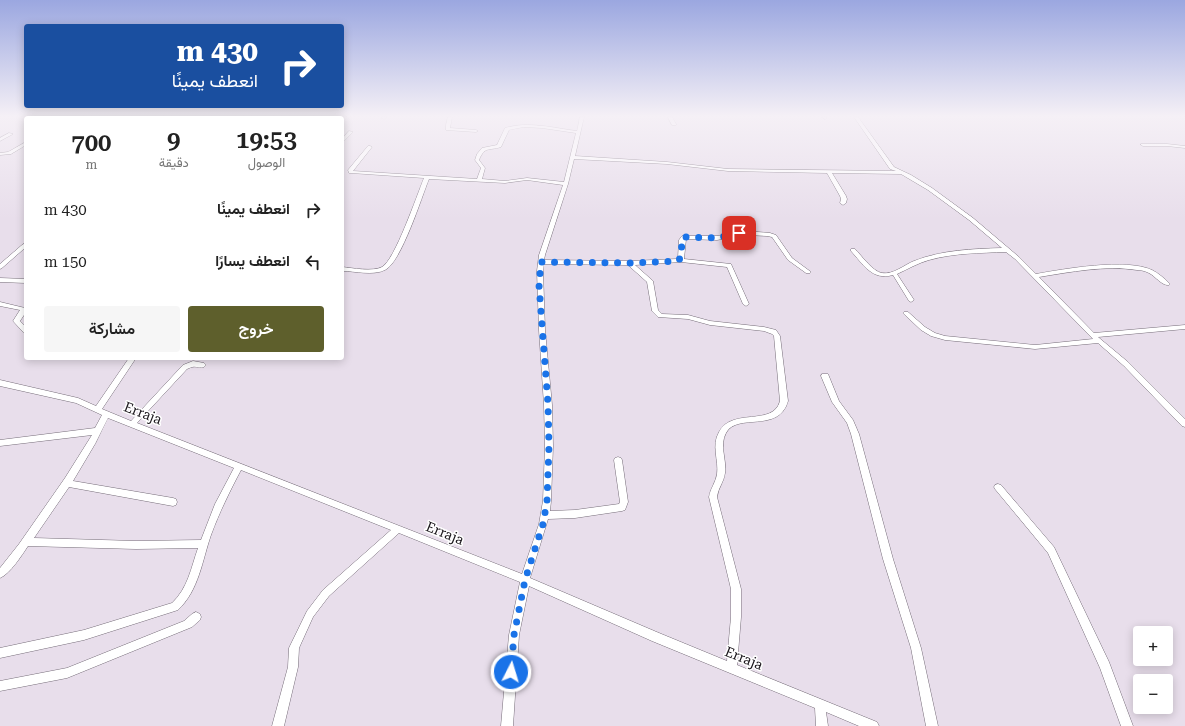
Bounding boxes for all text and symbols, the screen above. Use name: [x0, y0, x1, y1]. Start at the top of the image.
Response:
text: 430 m: [177, 35, 258, 68]
icon: right: [272, 40, 324, 92]
text: انعطف يمينًا: [172, 70, 258, 91]
text: 9: [167, 126, 180, 154]
text: 19:53: [236, 126, 297, 154]
text: 700: [71, 129, 112, 157]
text: دقيقة: [159, 155, 189, 170]
text: الوصول: [248, 155, 285, 170]
text: m: [85, 157, 97, 172]
icon: right: [302, 199, 324, 221]
text: انعطف يمينًا: [217, 200, 290, 218]
text: 430 m: [44, 201, 87, 219]
pin: [722, 216, 756, 250]
icon: arrive: [728, 222, 750, 244]
icon: left: [302, 251, 324, 273]
text: انعطف يسارًا: [215, 252, 290, 270]
text: 150 m: [44, 253, 87, 271]
button: مشاركة: [44, 306, 180, 352]
button: خروج: [188, 306, 324, 352]
street label: Erraja: [122, 398, 165, 428]
street label: Erraja: [424, 518, 467, 548]
map controls: [1133, 626, 1173, 714]
button: +: [1133, 626, 1173, 666]
street label: Erraja: [723, 643, 766, 673]
position arrow: [490, 651, 532, 693]
button: −: [1133, 674, 1173, 714]

